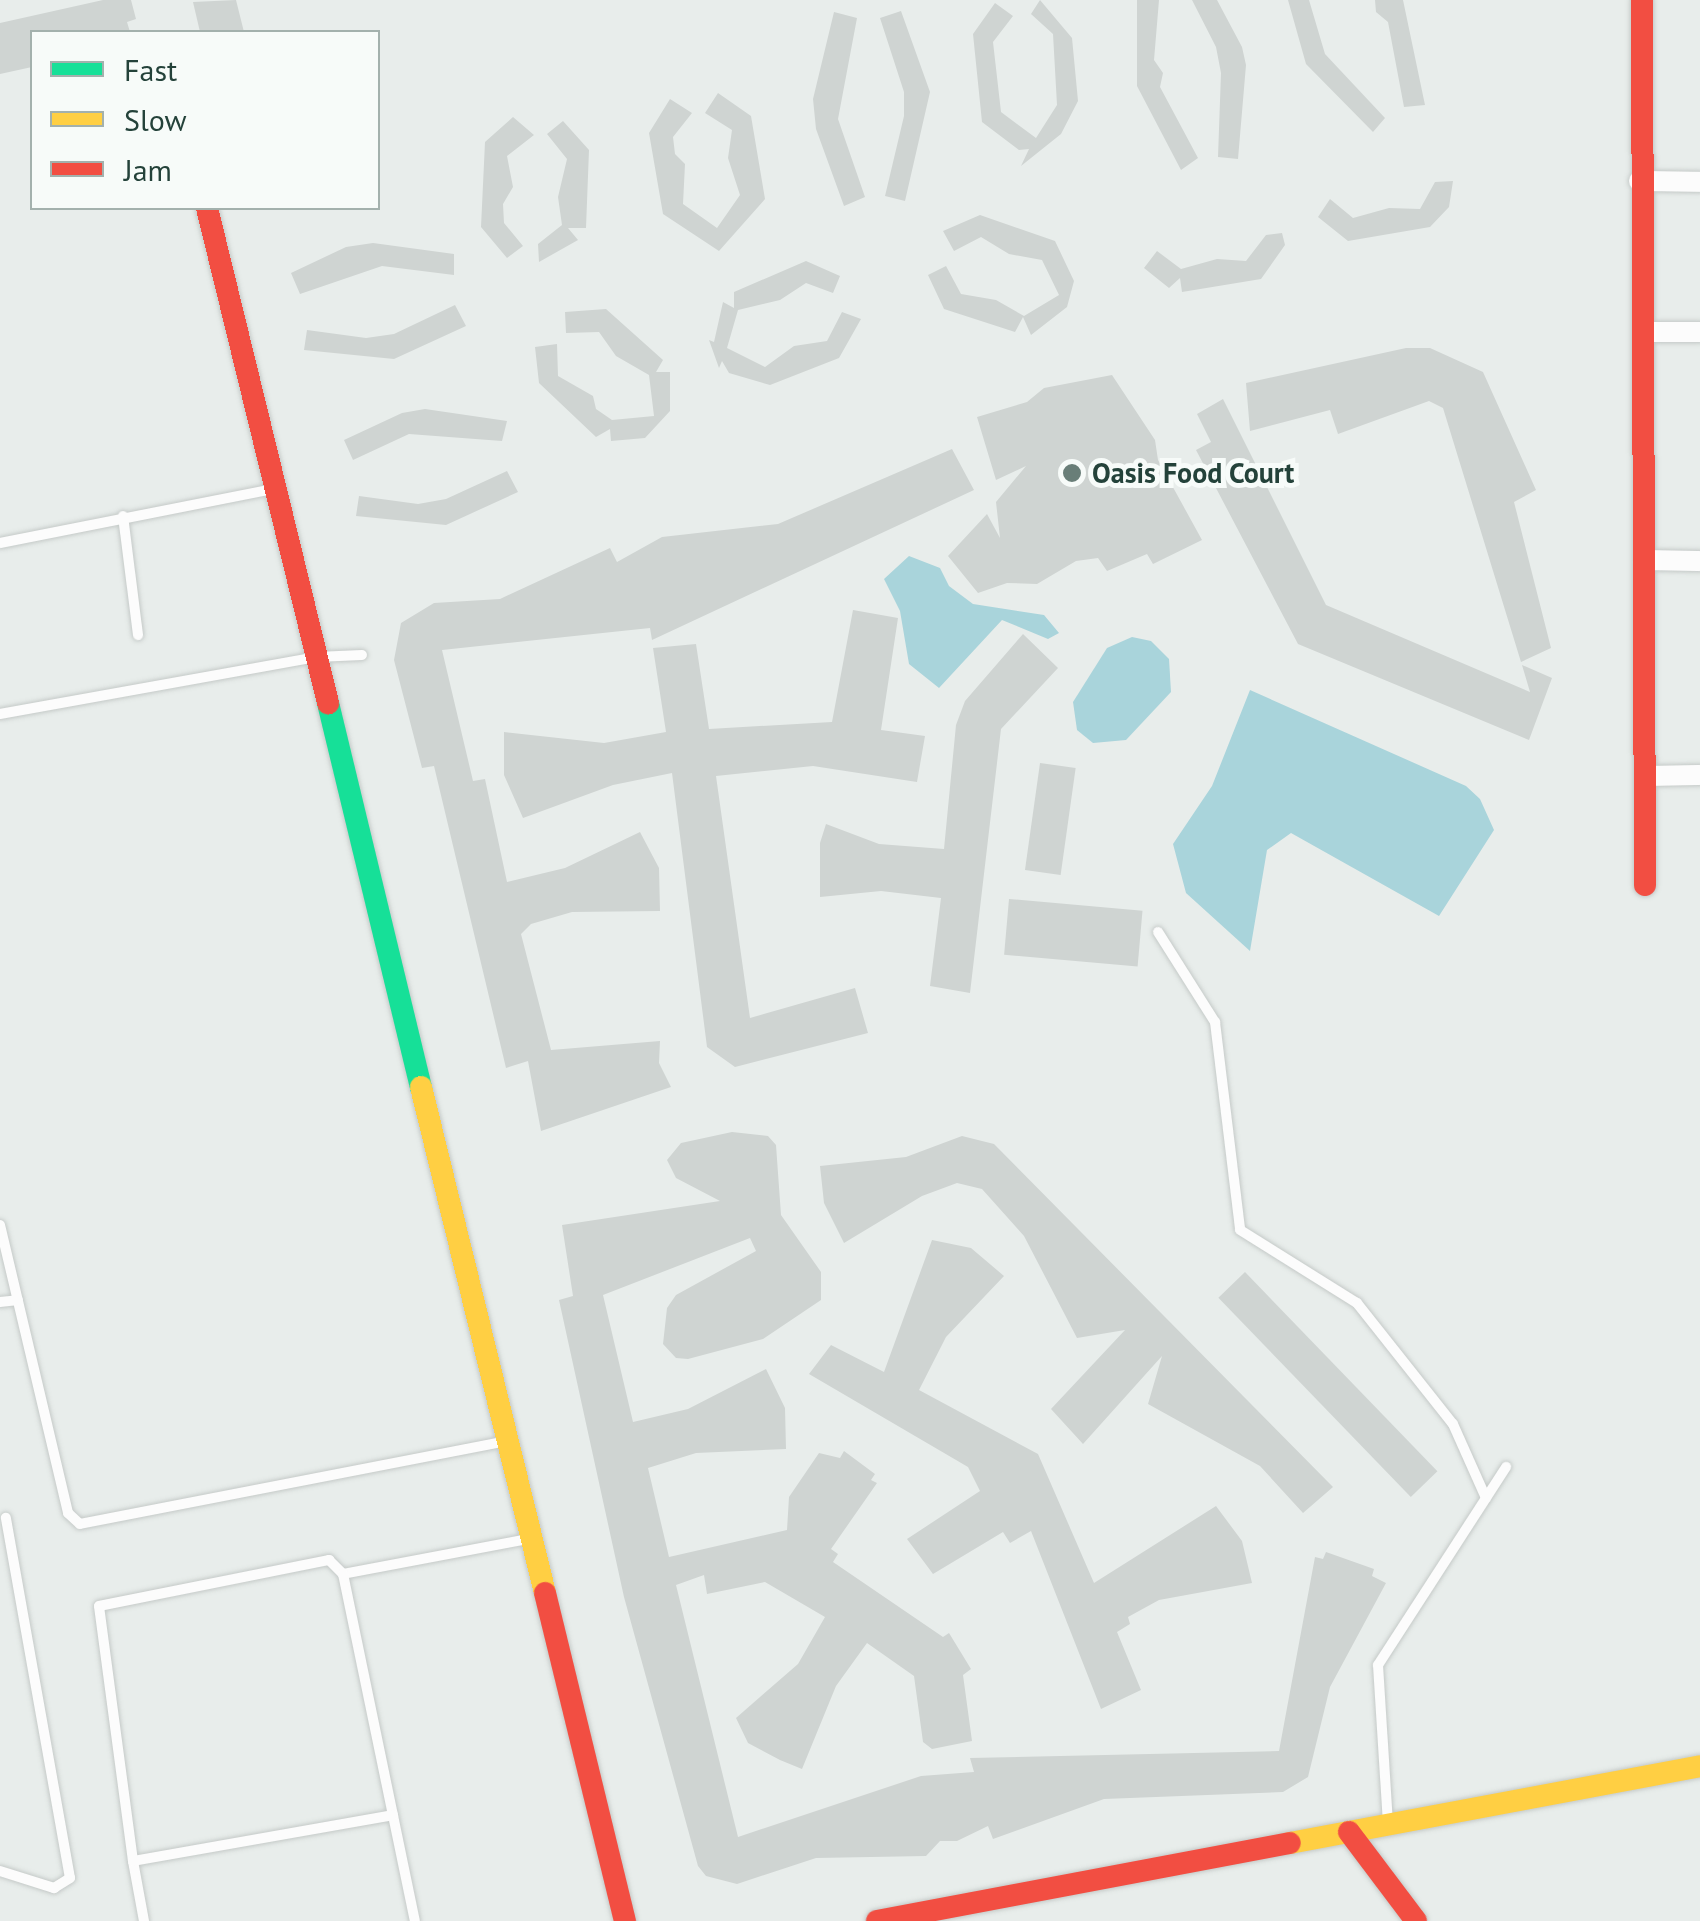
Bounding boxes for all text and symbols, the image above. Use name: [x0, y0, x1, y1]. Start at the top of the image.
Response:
legend: [30, 30, 380, 210]
text: Fast: [124, 50, 177, 89]
text: Slow: [124, 100, 187, 139]
text: Jam: [124, 150, 172, 189]
place label: Oasis Food Court: [1092, 456, 1295, 490]
marker: Oasis Food Court: [1061, 462, 1083, 484]

